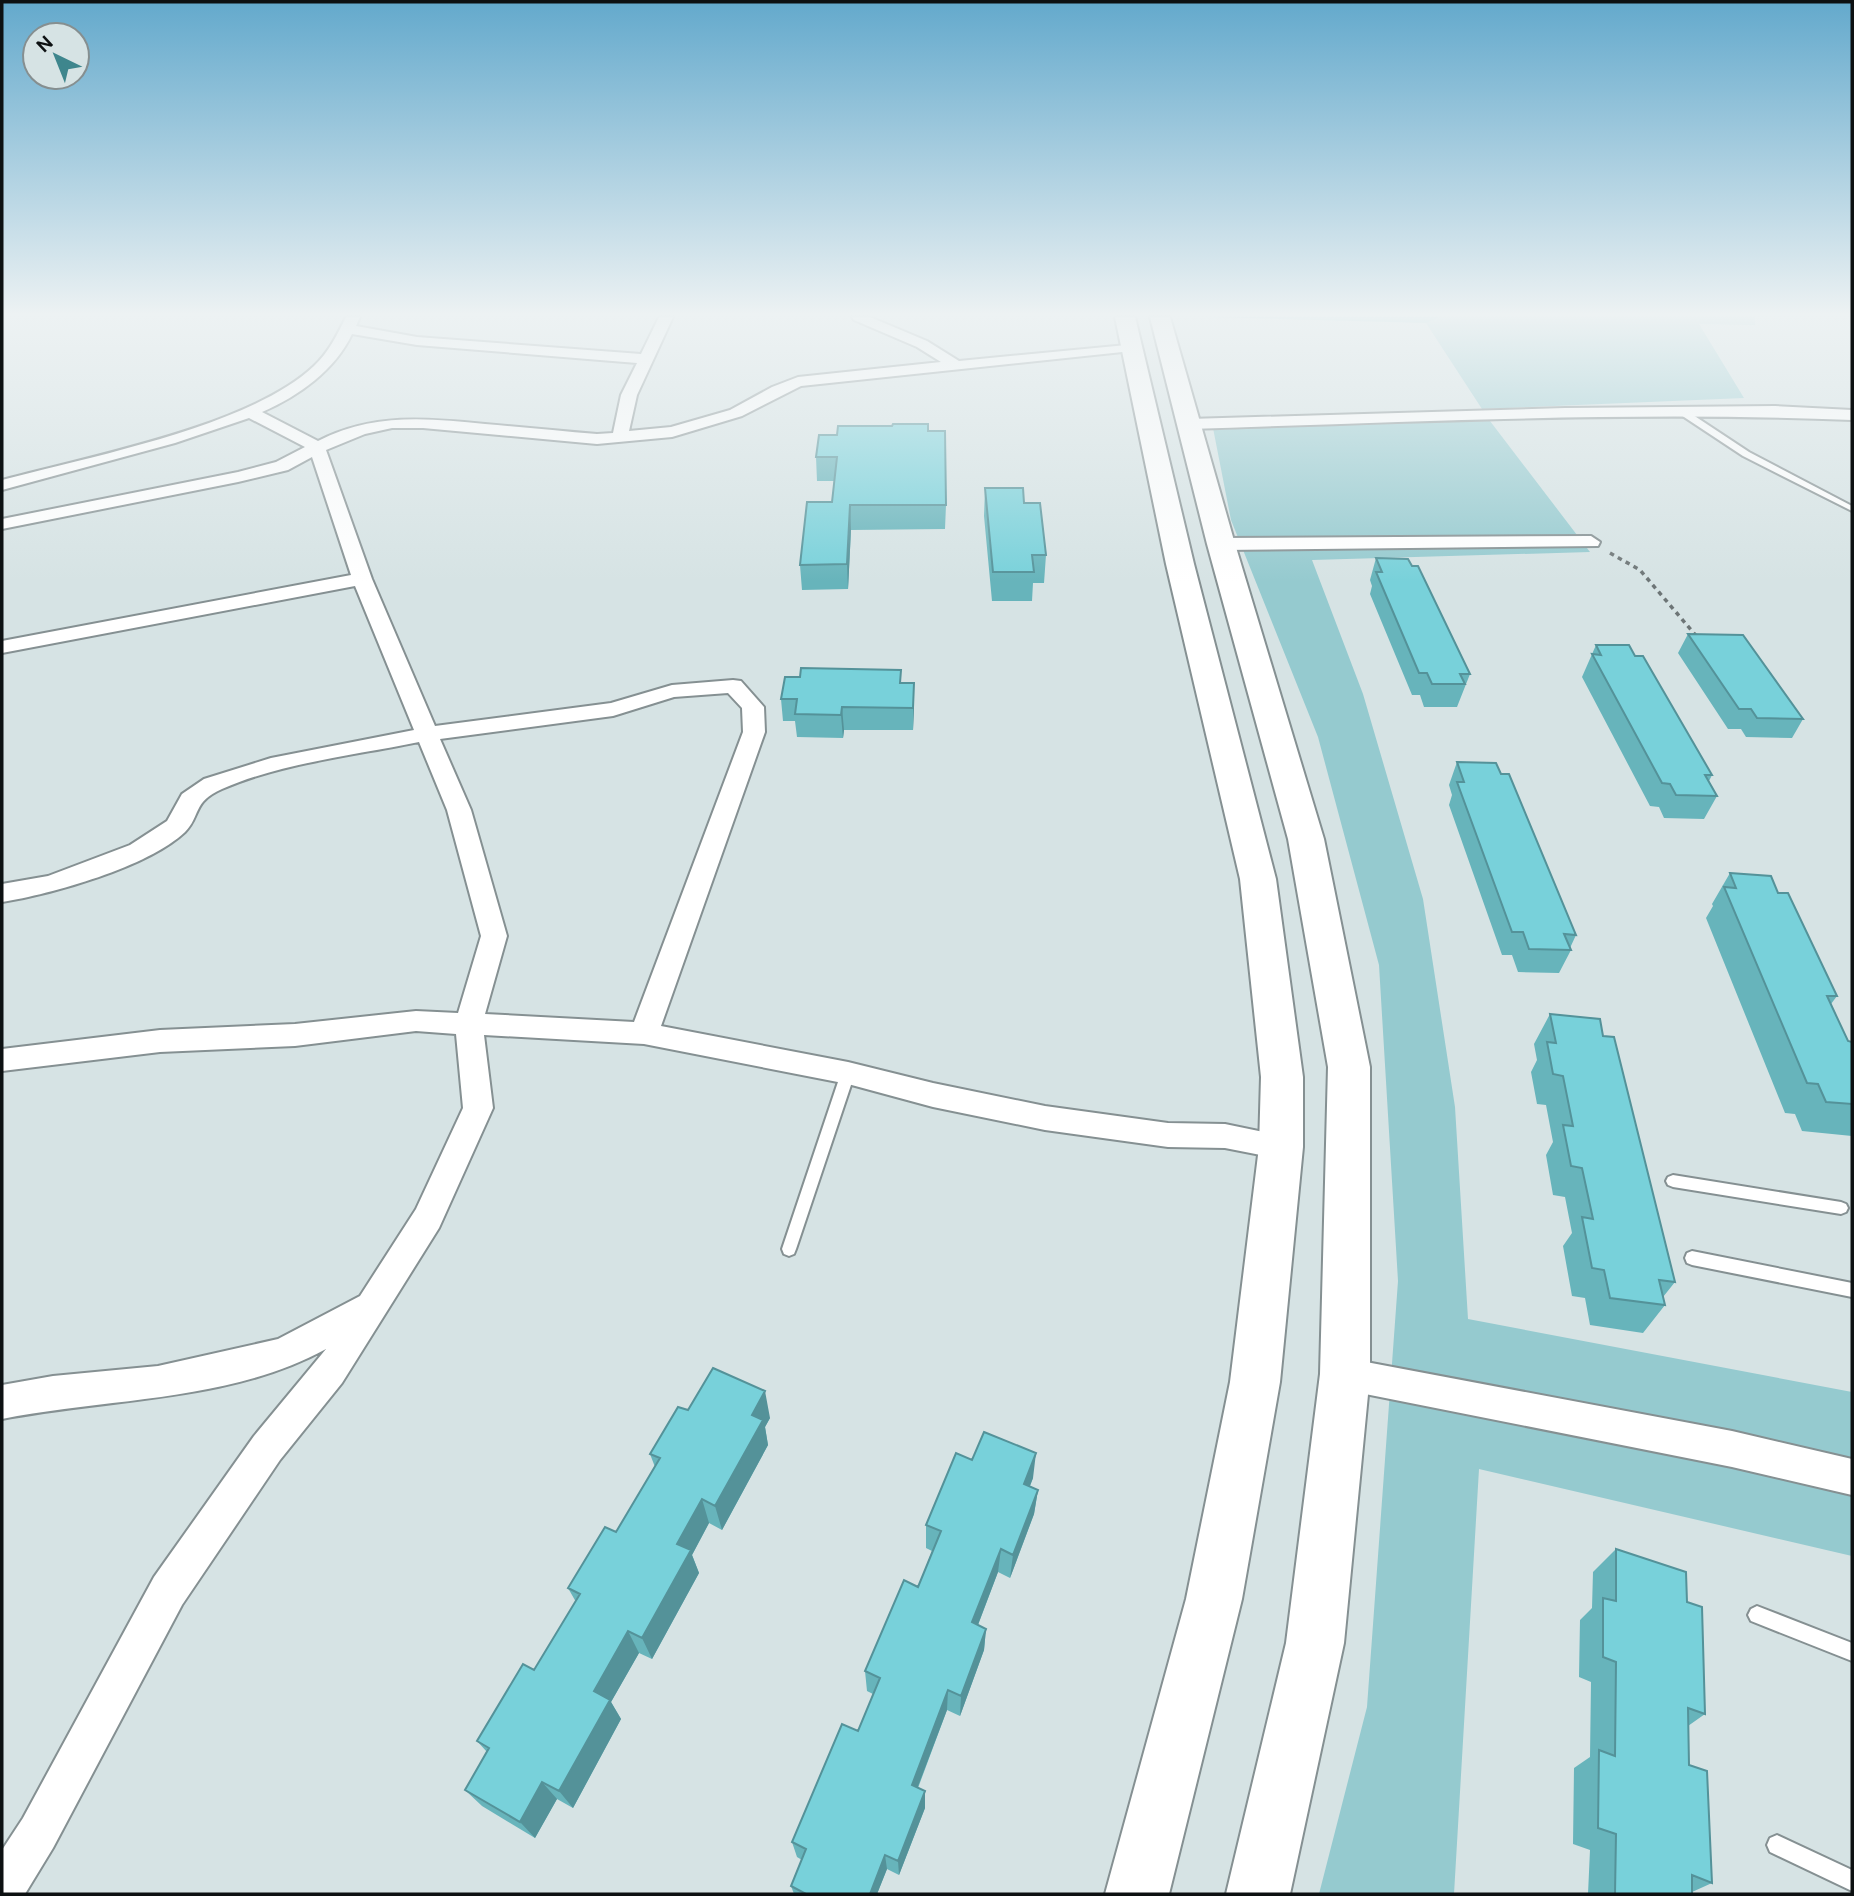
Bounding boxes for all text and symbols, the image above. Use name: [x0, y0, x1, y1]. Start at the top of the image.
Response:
north arrow: [21, 21, 91, 91]
text: N: [31, 30, 58, 58]

